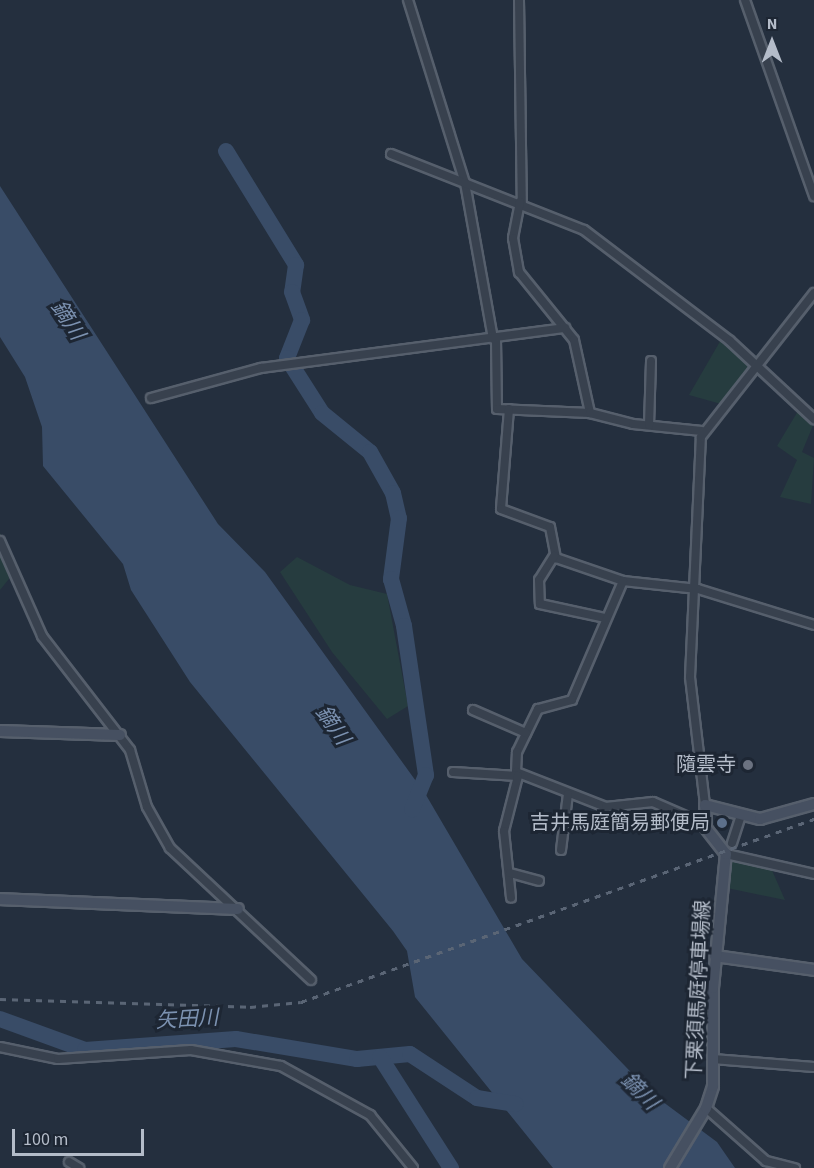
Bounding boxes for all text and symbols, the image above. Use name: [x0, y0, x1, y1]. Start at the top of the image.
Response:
north arrow: [742, 12, 802, 72]
text: N: [767, 13, 777, 35]
water label: 鏑川: [46, 296, 90, 344]
water label: 鏑川: [311, 701, 355, 749]
place label: 隨雲寺: [676, 753, 736, 777]
marker: 隨雲寺: [741, 758, 755, 772]
place label: 吉井馬庭簡易郵便局: [530, 811, 710, 835]
marker: 吉井馬庭簡易郵便局: [715, 816, 729, 830]
street label: 下栗須馬庭停車場線: [682, 899, 716, 1081]
water label: 矢田川: [155, 1005, 219, 1033]
water label: 鏑川: [616, 1067, 664, 1115]
scale bar: [15, 1117, 147, 1155]
text: 100 m: [23, 1127, 68, 1152]

